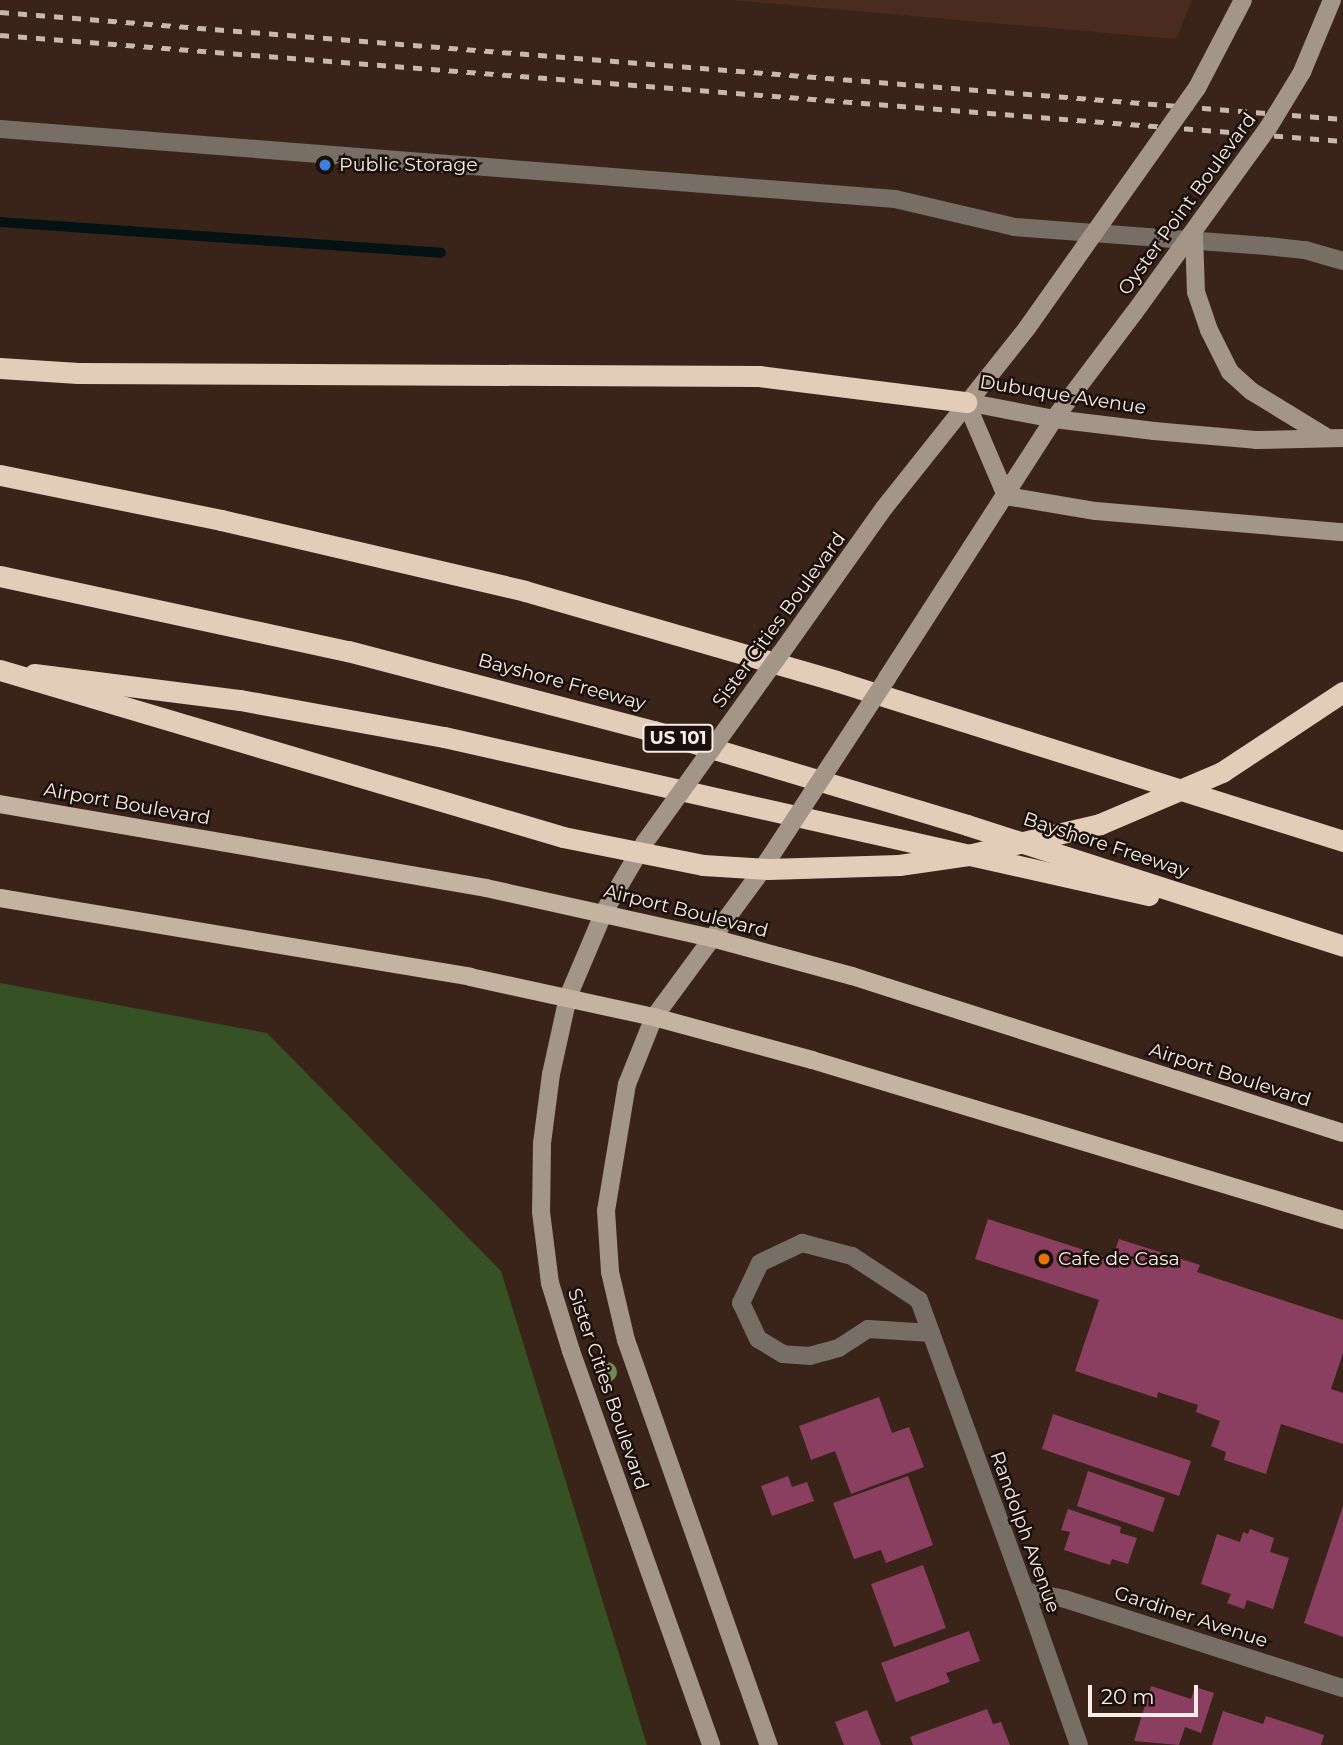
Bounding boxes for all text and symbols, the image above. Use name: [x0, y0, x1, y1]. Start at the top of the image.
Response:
street label: Oyster Point Boulevard: [1113, 108, 1261, 300]
place label: Public Storage: [339, 154, 478, 176]
marker: Public Storage: [317, 157, 333, 173]
street label: Dubuque Avenue: [978, 371, 1148, 419]
street label: Sister Cities Boulevard: [708, 528, 850, 712]
street label: Bayshore Freeway: [476, 649, 648, 715]
road number: US 101: [641, 724, 715, 752]
street label: Airport Boulevard: [42, 778, 212, 830]
street label: Bayshore Freeway: [1020, 807, 1192, 883]
street label: Airport Boulevard: [602, 880, 770, 942]
street label: Airport Boulevard: [1146, 1038, 1314, 1112]
place label: Cafe de Casa: [1058, 1248, 1180, 1270]
marker: Cafe de Casa: [1036, 1251, 1052, 1267]
street label: Sister Cities Boulevard: [563, 1285, 653, 1493]
street label: Randolph Avenue: [985, 1448, 1065, 1616]
street label: Gardiner Avenue: [1111, 1581, 1271, 1653]
scale bar: [1091, 1672, 1201, 1716]
text: 20 m: [1101, 1684, 1155, 1709]

